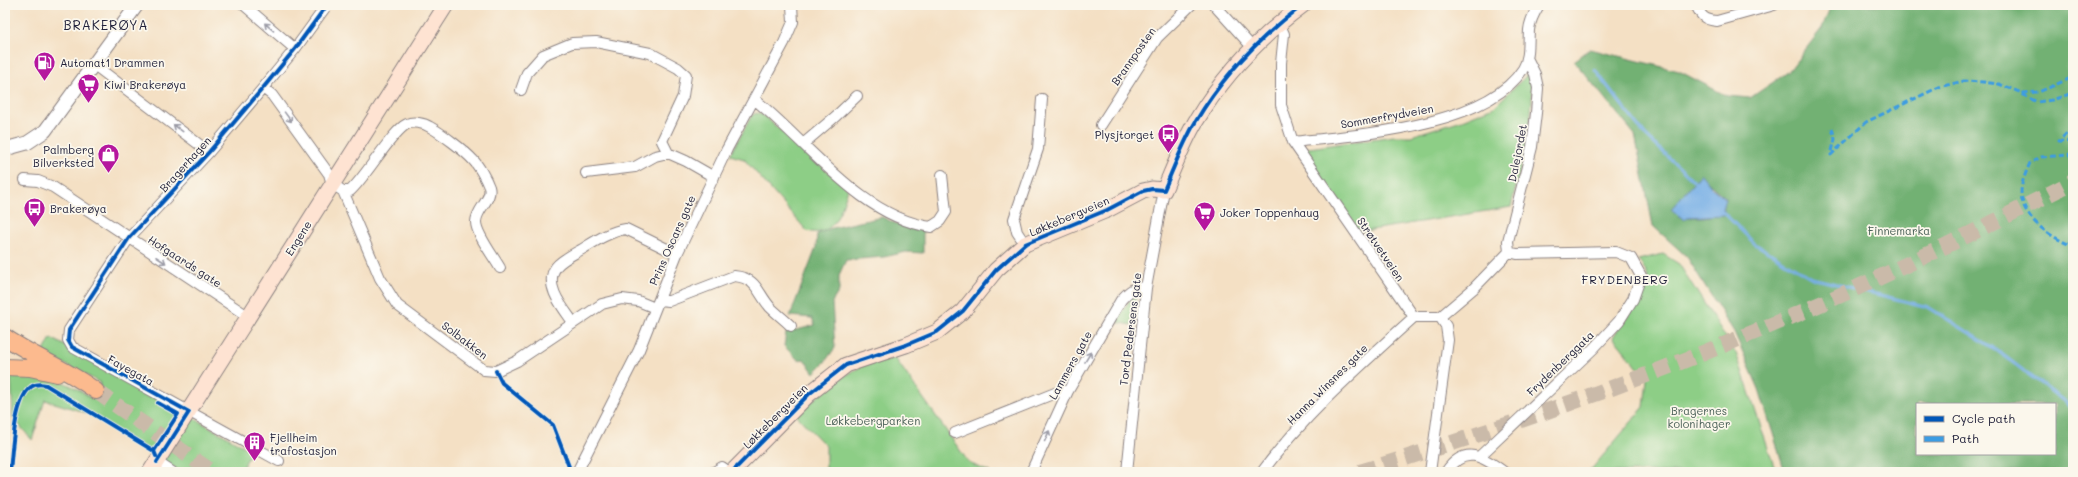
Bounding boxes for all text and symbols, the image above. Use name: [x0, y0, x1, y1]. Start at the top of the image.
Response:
district label: BRAKERØYA: [63, 16, 149, 33]
one-way arrow: [264, 23, 275, 32]
street label: Brannposten: [1107, 24, 1159, 88]
fuel station icon: Automat1 Drammen: [32, 49, 58, 82]
place label: Automat1 Drammen: [60, 55, 164, 70]
supermarket icon: Kiwi Brakerøya: [75, 71, 101, 104]
place label: Kiwi Brakerøya: [104, 77, 186, 92]
street label: Sommerfrydveien: [1339, 100, 1435, 132]
one-way arrow: [284, 112, 292, 123]
bus stop icon: Plysjtorget: [1156, 121, 1182, 154]
street label: Dalejordet: [1504, 123, 1530, 183]
one-way arrow: [172, 124, 183, 132]
place label: Plysjtorget: [1095, 127, 1154, 142]
street label: Bragerhagen: [156, 133, 214, 195]
place label: Palmberg Bilverksted: [33, 142, 94, 170]
shop icon: Palmberg Bilverksted: [96, 142, 122, 175]
street label: Prins Oscars gate: [645, 192, 699, 287]
street label: Løkkebergveien: [1027, 192, 1111, 240]
bus stop icon: Brakerøya: [21, 195, 47, 228]
supermarket icon: Joker Toppenhaug: [1191, 199, 1217, 232]
place label: Brakerøya: [50, 201, 107, 216]
place label: Joker Toppenhaug: [1220, 205, 1319, 220]
street label: Strøtvetveien: [1354, 214, 1408, 284]
street label: Engene: [281, 218, 315, 258]
park label: Finnemarka: [1868, 223, 1930, 238]
street label: Hofgaards gate: [145, 232, 225, 291]
one-way arrow: [155, 256, 167, 264]
district label: FRYDENBERG: [1581, 271, 1669, 287]
street label: Tord Pedersens gate: [1116, 272, 1144, 386]
street label: Solbakken: [439, 318, 491, 362]
street label: Frydenberggata: [1523, 327, 1597, 399]
street label: Lammers gate: [1045, 328, 1095, 402]
street label: Hanna Winsnes gate: [1283, 340, 1371, 428]
street label: Fayegata: [105, 351, 157, 389]
one-way arrow: [1084, 351, 1092, 363]
street label: Løkkebergveien: [739, 380, 811, 452]
park label: Bragernes kolonihager: [1668, 403, 1730, 431]
legend: [1916, 403, 2056, 455]
text: Cycle path: [1952, 410, 2015, 426]
park label: Løkkebergparken: [826, 413, 920, 428]
building icon: Fjellheim trafostasjon: [242, 430, 268, 463]
place label: Fjellheim trafostasjon: [270, 430, 337, 458]
text: Path: [1952, 430, 1979, 446]
one-way arrow: [1044, 431, 1051, 443]

